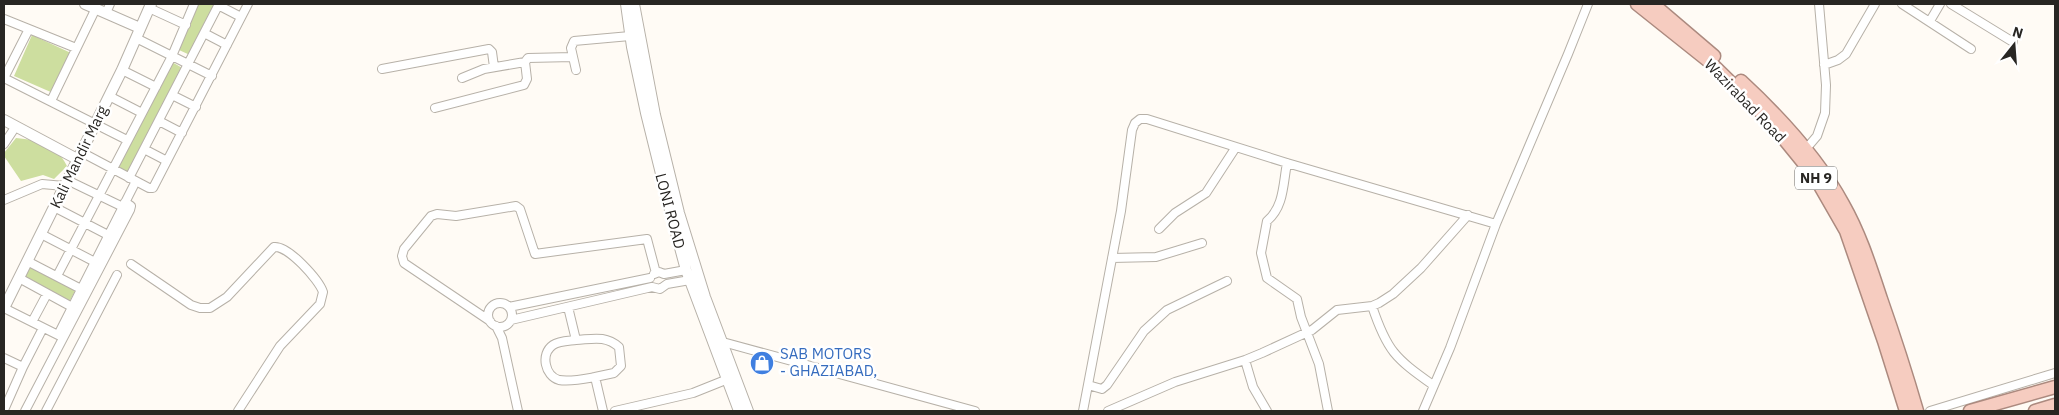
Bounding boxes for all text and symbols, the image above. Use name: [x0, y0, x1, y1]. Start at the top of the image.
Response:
north arrow: [1989, 20, 2039, 70]
text: N: [2010, 22, 2025, 43]
street label: Wazirabad Road: [1701, 55, 1790, 146]
street label: Kali Mandir Marg: [45, 102, 112, 211]
road number: NH 9: [1795, 167, 1837, 190]
street label: LONI ROAD: [651, 171, 690, 251]
place label: SAB MOTORS - GHAZIABAD,: [780, 344, 877, 380]
shop icon: SAB MOTORS - GHAZIABAD,: [749, 350, 775, 376]

